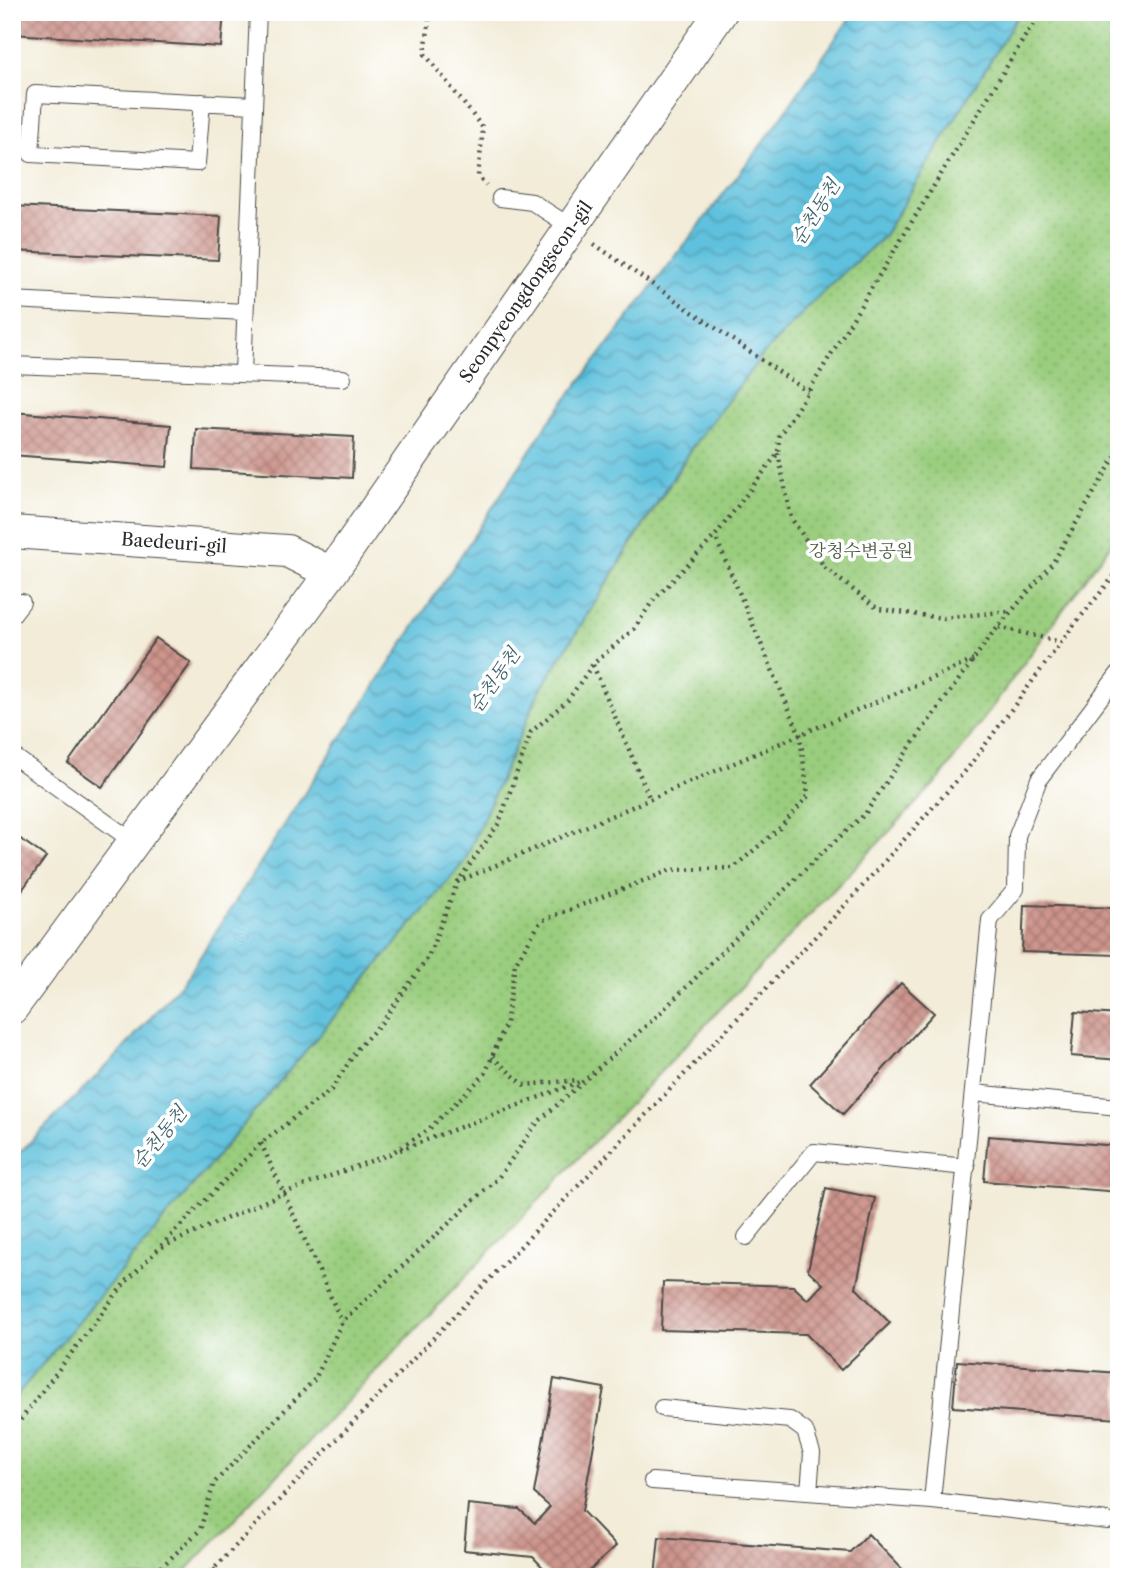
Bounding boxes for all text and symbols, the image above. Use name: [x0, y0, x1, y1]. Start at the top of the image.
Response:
water label: 순천동천: [786, 174, 845, 249]
street label: Seonpyeongdongseon-gil: [455, 197, 597, 387]
street label: Baedeuri-gil: [120, 528, 228, 558]
park label: 강청수변공원: [809, 540, 913, 562]
water label: 순천동천: [464, 642, 526, 717]
water label: 순천동천: [127, 1100, 192, 1173]

